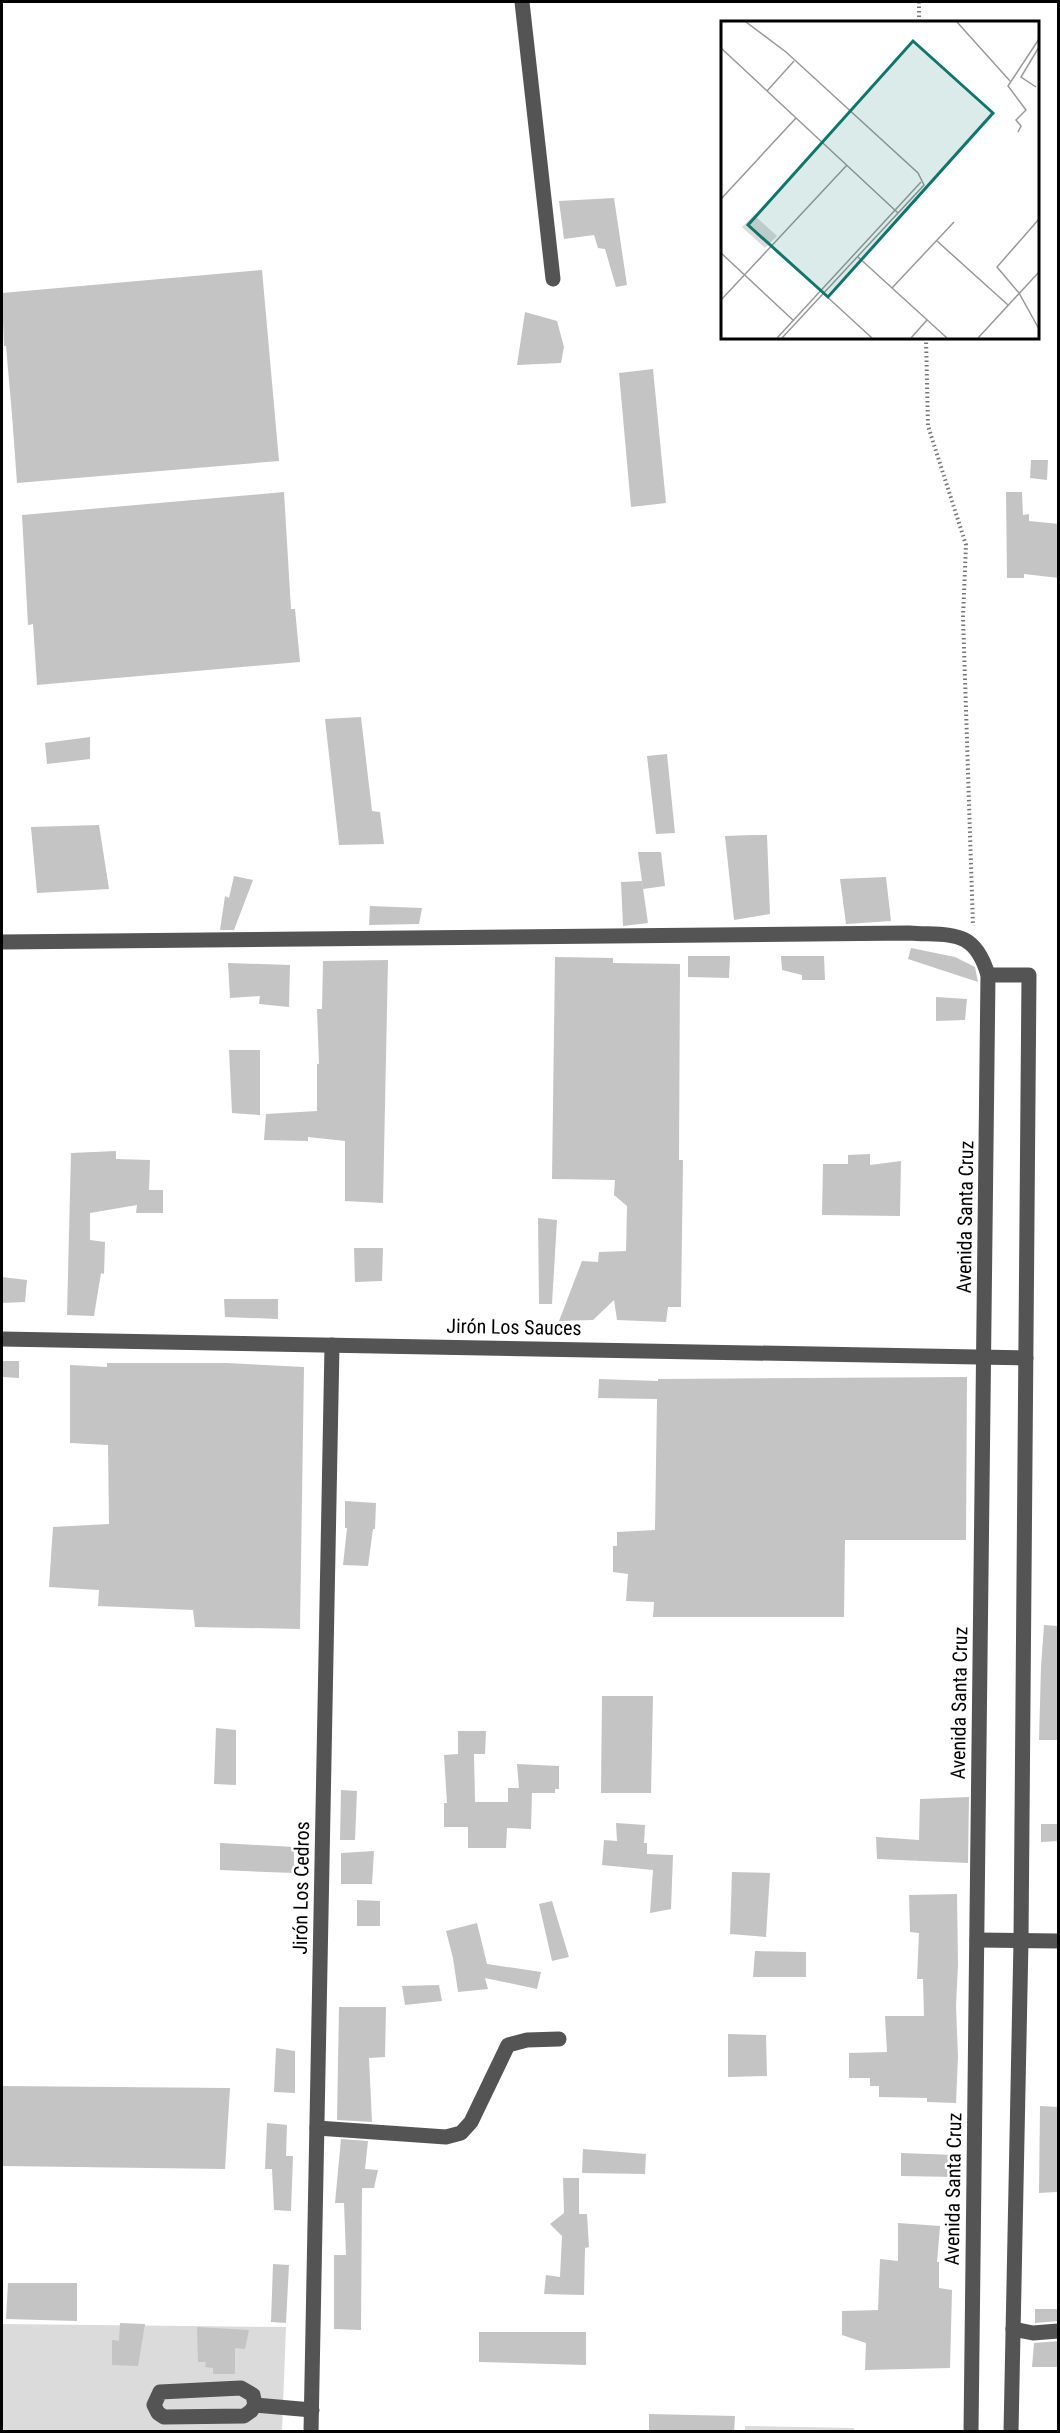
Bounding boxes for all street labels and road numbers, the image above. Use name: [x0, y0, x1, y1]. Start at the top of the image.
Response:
street label: Avenida Santa Cruz: [952, 1140, 978, 1294]
street label: Jirón Los Sauces: [446, 1314, 582, 1340]
street label: Avenida Santa Cruz: [946, 1626, 972, 1780]
street label: Jirón Los Cedros: [288, 1821, 314, 1955]
street label: Avenida Santa Cruz: [940, 2112, 966, 2266]

